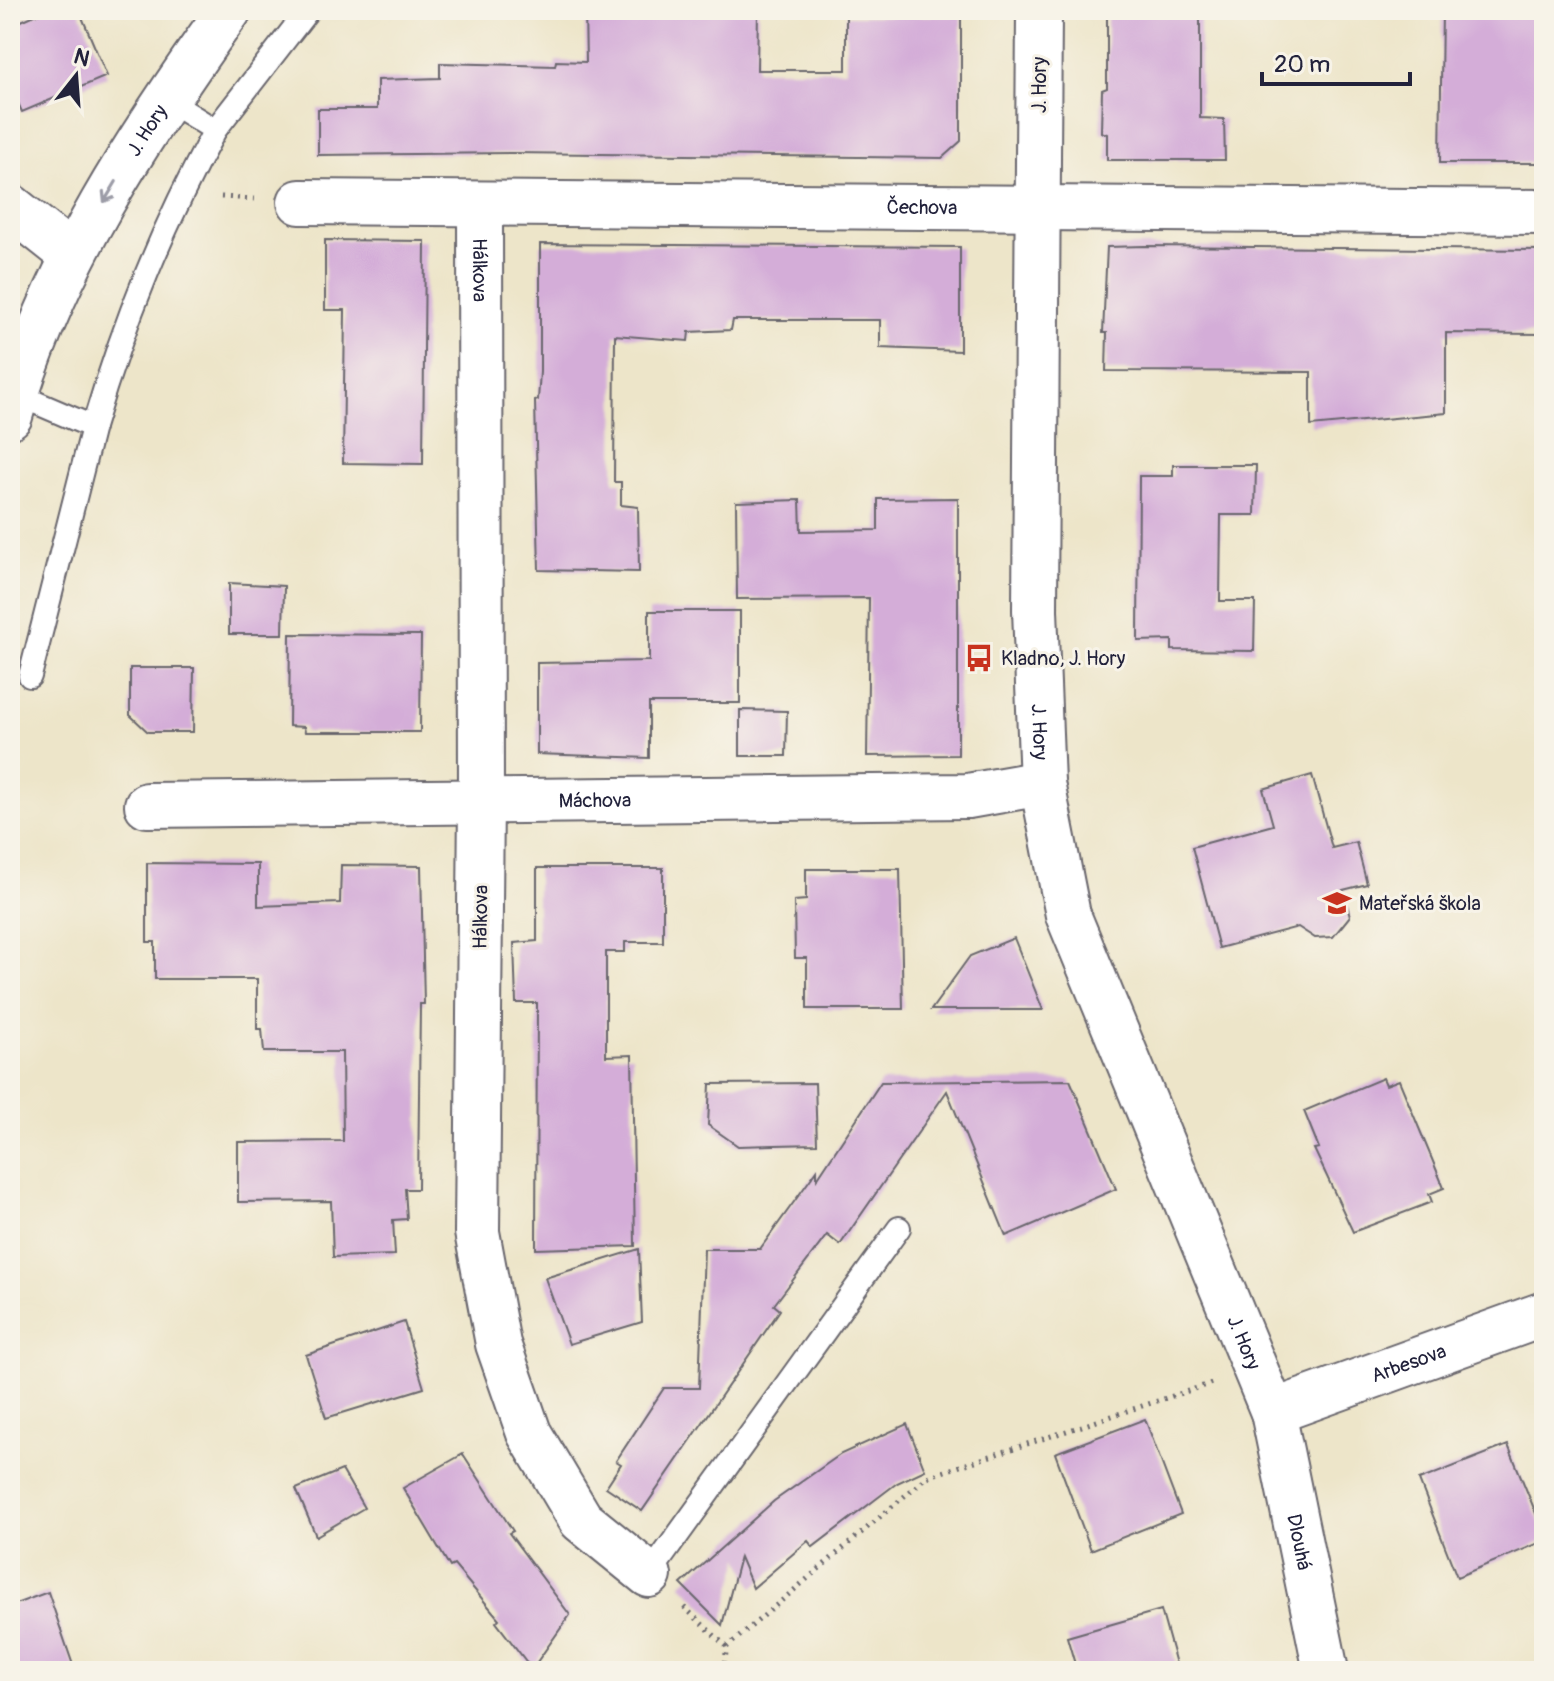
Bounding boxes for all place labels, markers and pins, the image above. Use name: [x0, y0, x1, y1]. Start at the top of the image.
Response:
bus stop icon: Kladno, J. Hory: [964, 643, 994, 673]
place label: Kladno, J. Hory: [1001, 646, 1126, 671]
school or university icon: Mateřská škola: [1322, 888, 1352, 918]
place label: Mateřská škola: [1359, 891, 1481, 916]

